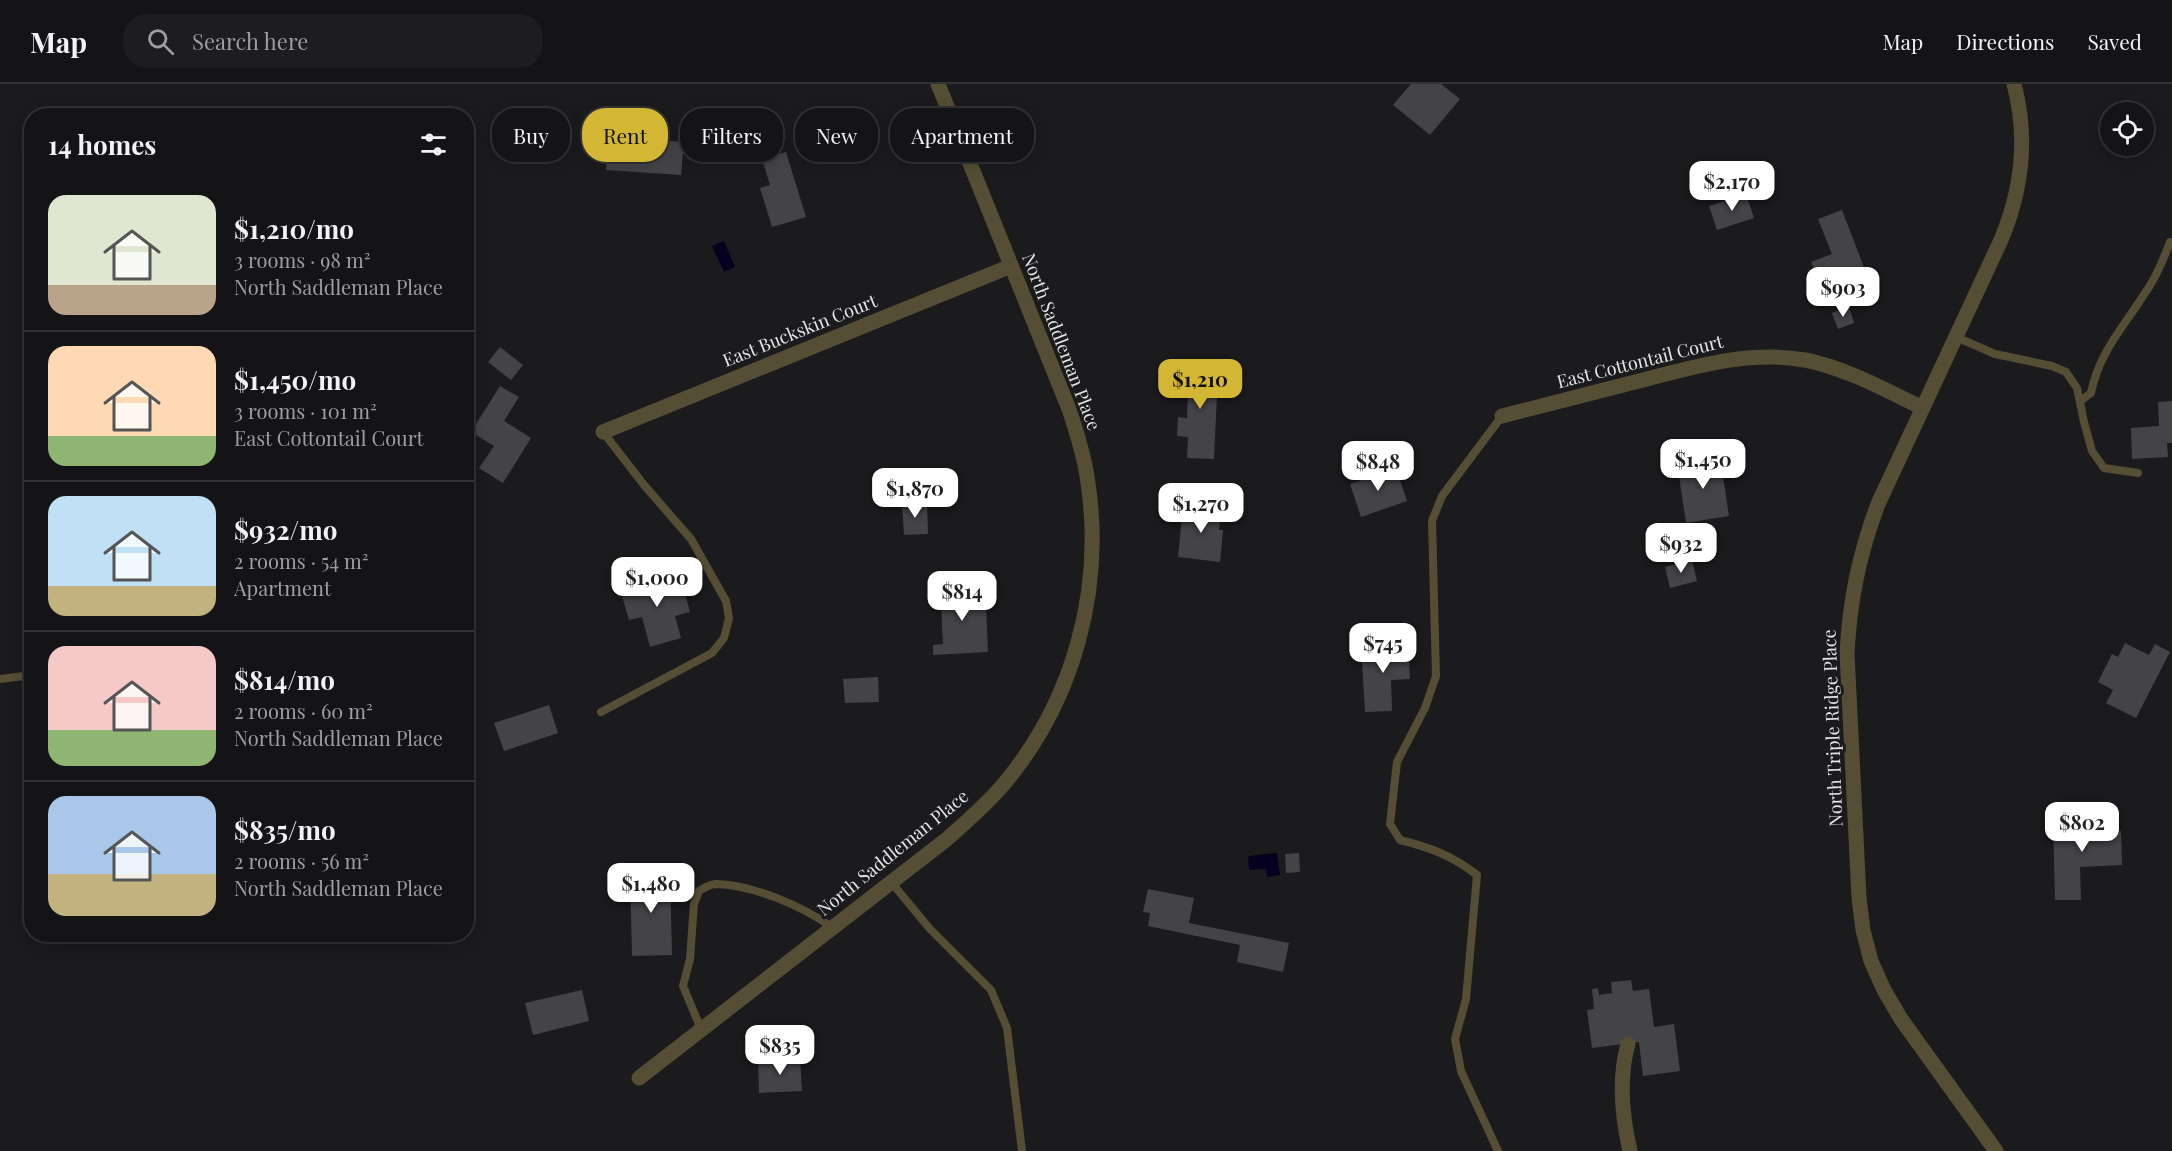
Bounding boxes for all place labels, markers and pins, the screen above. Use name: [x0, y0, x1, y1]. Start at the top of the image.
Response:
pin: $2,170: [1683, 161, 1781, 212]
pin: $903: [1807, 267, 1879, 318]
pin: $1,210: [1151, 359, 1249, 410]
pin: $1,450: [1654, 439, 1752, 490]
pin: $848: [1342, 441, 1414, 492]
pin: $1,870: [866, 468, 964, 519]
pin: $1,270: [1152, 483, 1250, 534]
pin: $932: [1645, 523, 1717, 574]
pin: $1,000: [608, 557, 706, 608]
pin: $814: [926, 571, 998, 622]
pin: $745: [1347, 623, 1419, 674]
pin: $802: [2046, 802, 2118, 853]
pin: $1,480: [602, 863, 700, 914]
pin: $835: [744, 1025, 816, 1076]

